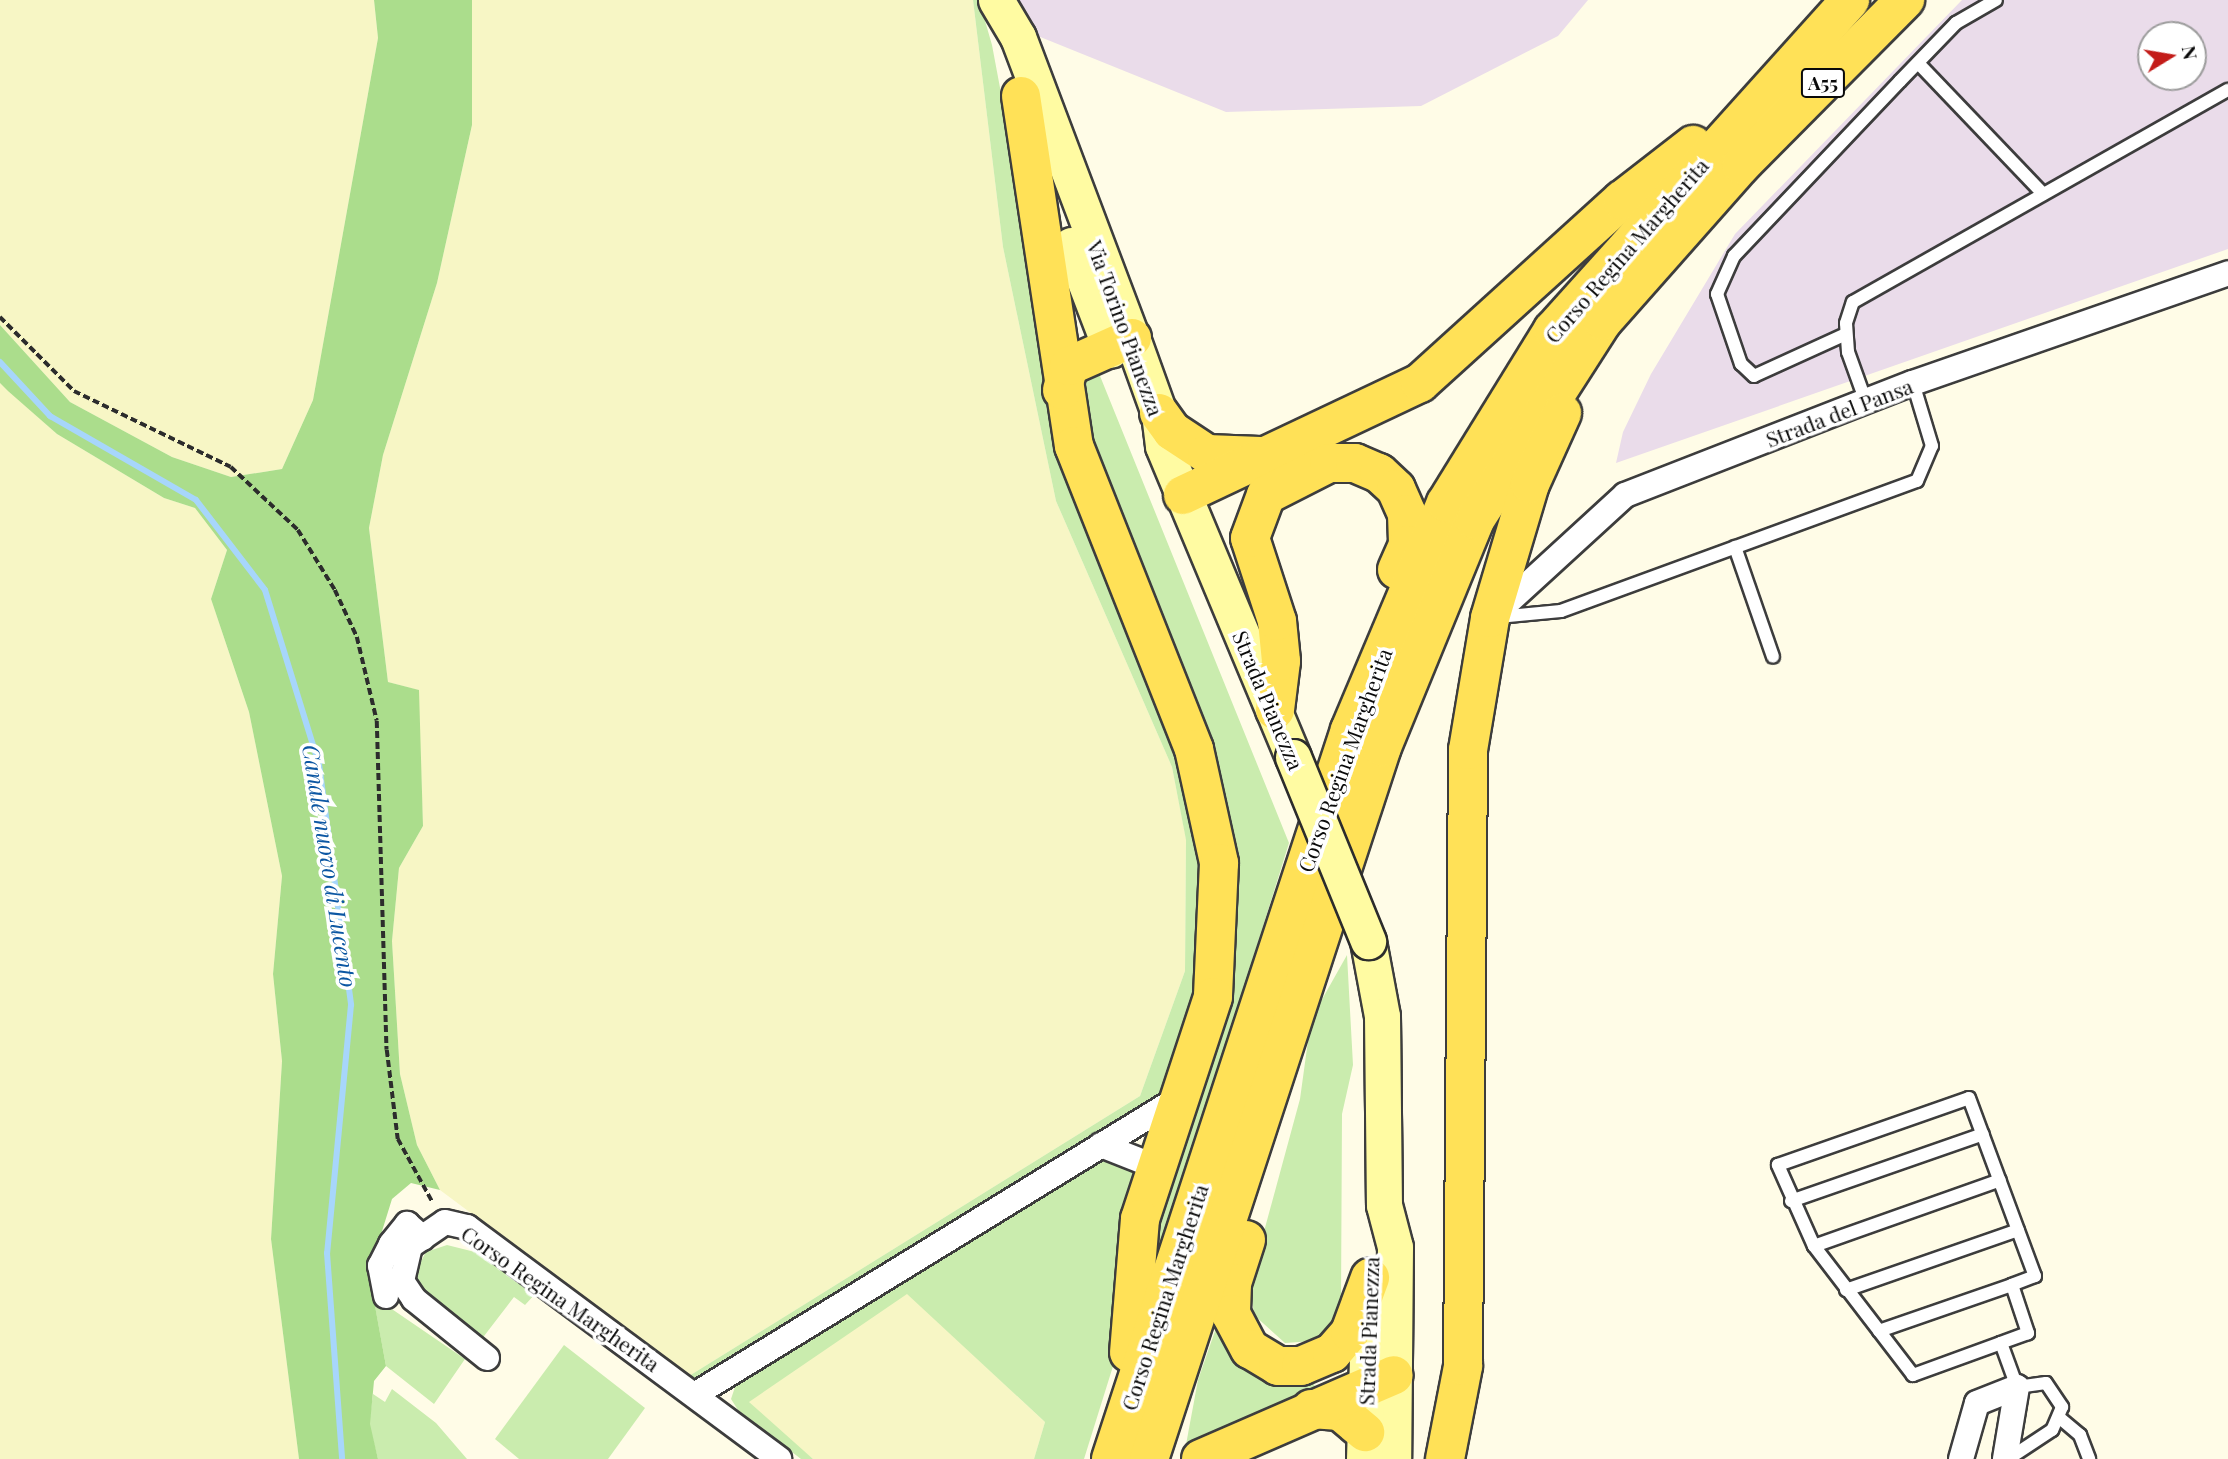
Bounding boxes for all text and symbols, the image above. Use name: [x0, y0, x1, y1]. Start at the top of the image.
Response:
north arrow: [2137, 21, 2207, 91]
text: N: [2177, 43, 2205, 62]
road number: A55: [1800, 68, 1846, 99]
street label: Corso Regina Margherita: [1539, 152, 1713, 348]
street label: Via Torino Pianezza: [1082, 237, 1170, 419]
street label: Strada del Pansa: [1762, 372, 1916, 452]
street label: Strada Pianezza: [1228, 627, 1310, 773]
street label: Corso Regina Margherita: [1292, 645, 1396, 875]
water label: Canale nuovo di Lucento: [297, 743, 363, 989]
street label: Corso Regina Margherita: [1115, 1181, 1213, 1413]
street label: Corso Regina Margherita: [457, 1220, 665, 1376]
street label: Strada Pianezza: [1353, 1256, 1383, 1406]

